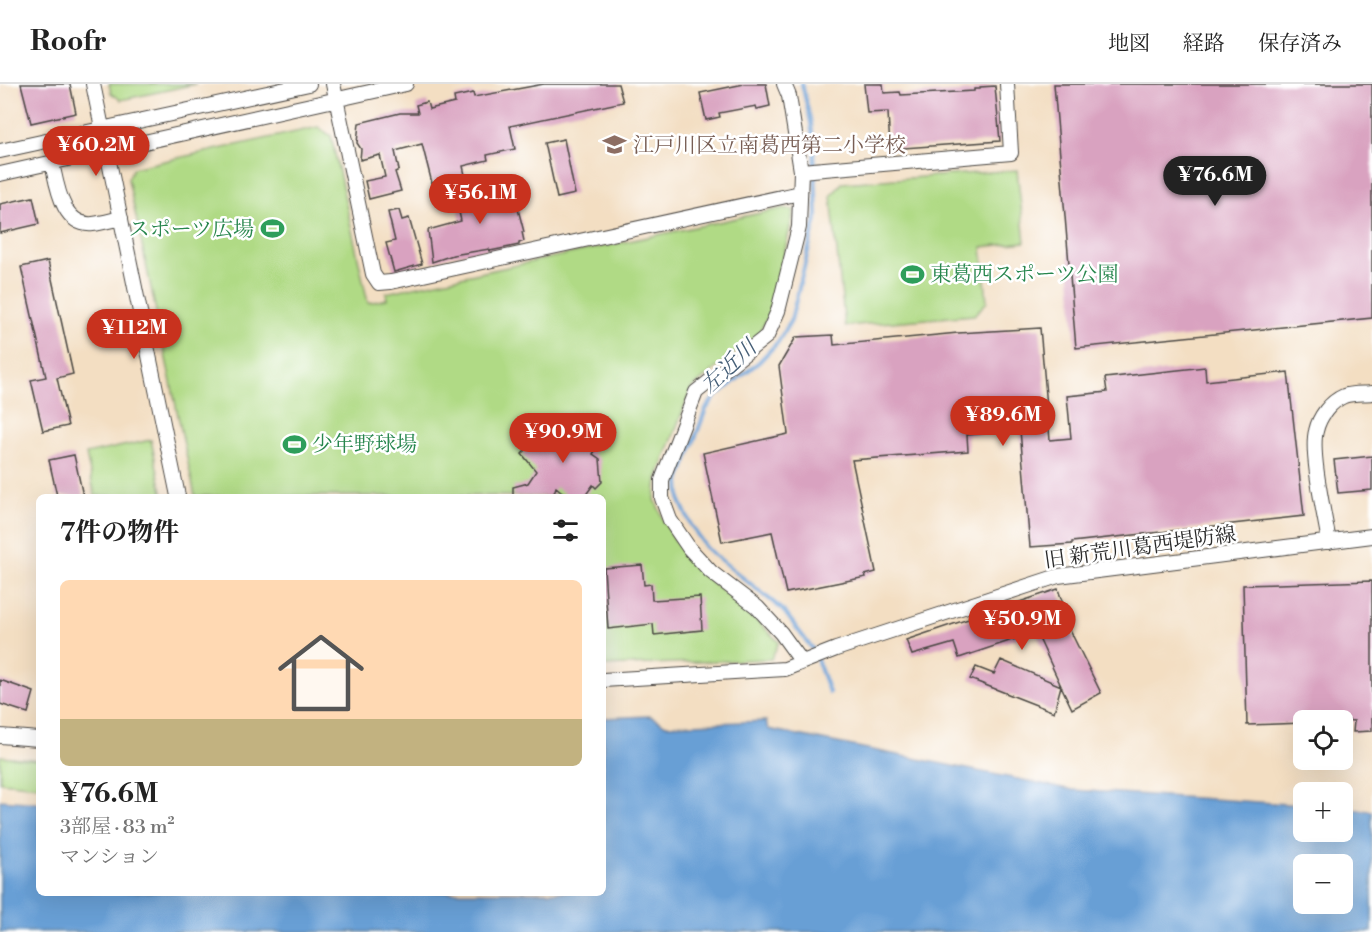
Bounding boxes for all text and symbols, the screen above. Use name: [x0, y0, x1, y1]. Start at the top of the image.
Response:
text: Roofr: [30, 24, 107, 59]
text: 地図: [1108, 31, 1150, 57]
text: 経路: [1183, 31, 1225, 57]
text: 保存済み: [1258, 31, 1342, 57]
pin: ¥60.2M: [47, 126, 145, 177]
school or university icon: 江戸川区立南葛西第二小学校: [602, 132, 628, 158]
text: ¥60.2M: [57, 133, 135, 158]
place label: 江戸川区立南葛西第二小学校: [633, 133, 906, 159]
pin: ¥76.6M: [1166, 156, 1264, 207]
text: ¥76.6M: [1177, 163, 1253, 188]
pin: ¥56.1M: [431, 174, 529, 225]
text: ¥56.1M: [443, 181, 517, 206]
sports icon: スポーツ広場: [259, 216, 285, 242]
place label: スポーツ広場: [129, 217, 254, 243]
sports icon: 東葛西スポーツ公園: [899, 261, 925, 287]
place label: 東葛西スポーツ公園: [930, 262, 1118, 288]
pin: ¥112M: [92, 309, 176, 360]
text: ¥112M: [101, 316, 167, 341]
water label: 左近川: [696, 333, 764, 399]
pin: ¥89.6M: [954, 396, 1052, 447]
text: ¥89.6M: [964, 403, 1042, 428]
pin: ¥90.9M: [514, 413, 612, 464]
text: ¥90.9M: [523, 420, 603, 445]
sports icon: 少年野球場: [281, 431, 307, 457]
place label: 少年野球場: [312, 432, 417, 458]
icon: filters: [549, 514, 582, 547]
text: 7件の物件: [60, 517, 179, 549]
street label: 旧 新荒川葛西堤防線: [1043, 522, 1238, 574]
pin: ¥50.9M: [973, 600, 1071, 651]
text: ¥50.9M: [983, 607, 1061, 632]
icon: home: [267, 619, 375, 727]
map controls: [1293, 710, 1353, 914]
button: locate: [1293, 710, 1353, 770]
text: ¥76.6M: [60, 778, 158, 810]
button: +: [1293, 782, 1353, 842]
text: 3部屋 · 83 m²: [60, 815, 175, 840]
text: マンション: [60, 845, 159, 870]
button: −: [1293, 854, 1353, 914]

